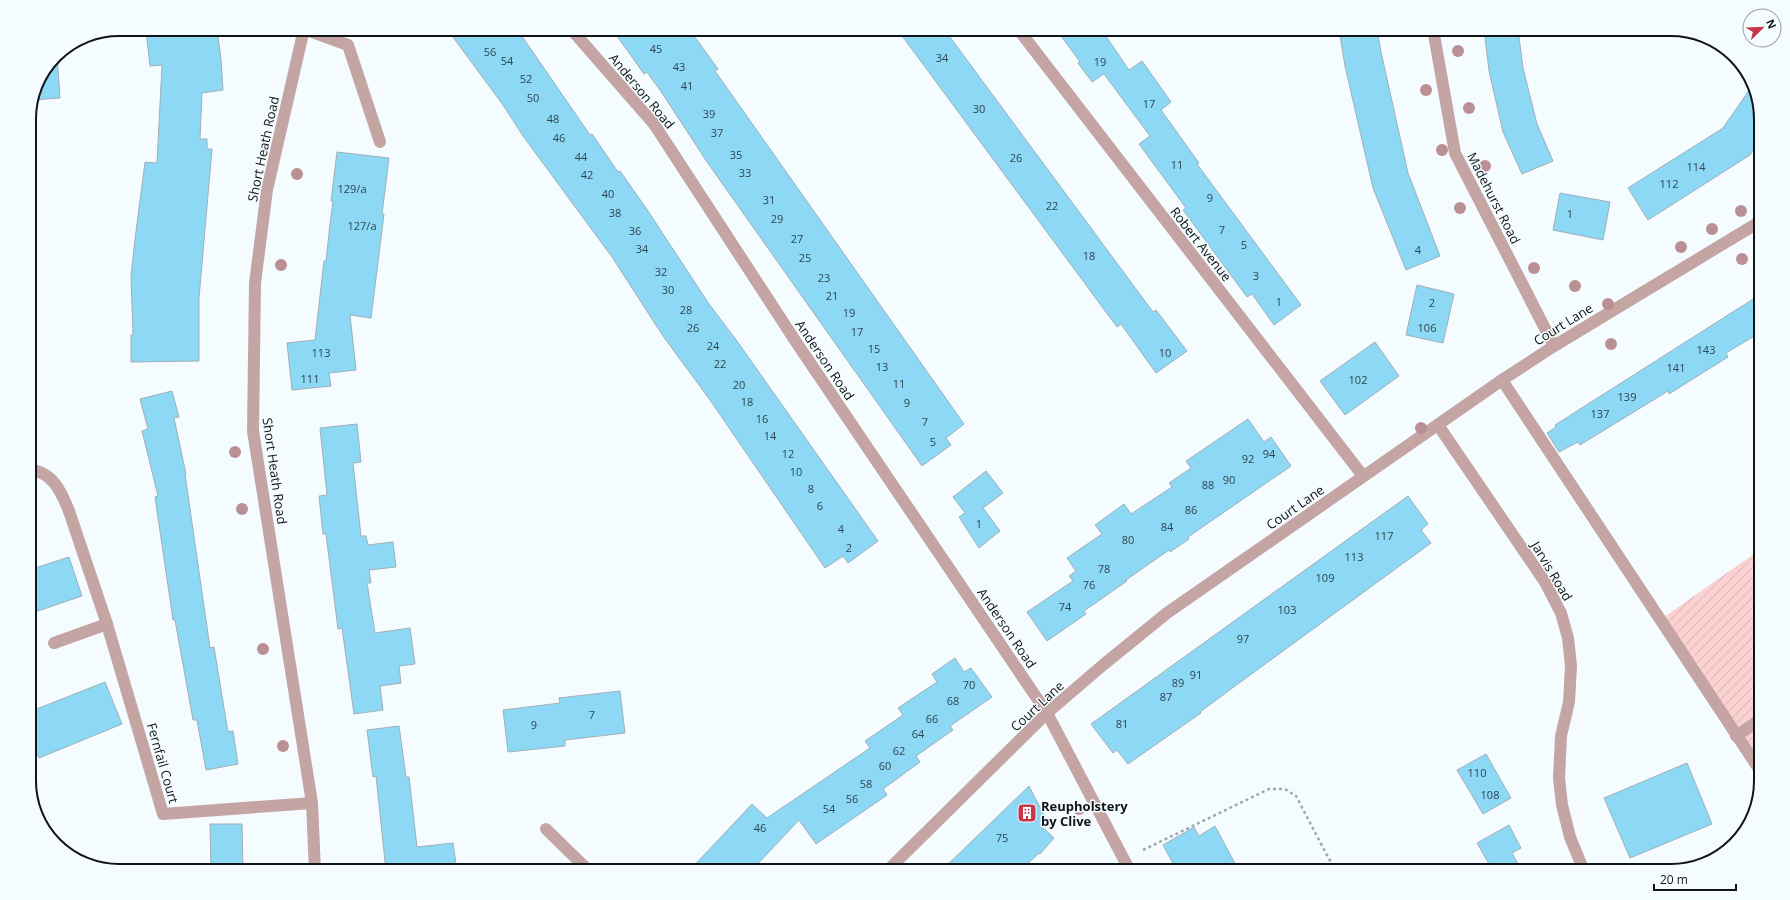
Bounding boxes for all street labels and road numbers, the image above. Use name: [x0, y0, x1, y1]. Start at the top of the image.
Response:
street label: Anderson Road: [605, 50, 679, 132]
street label: Short Heath Road: [243, 95, 283, 203]
street label: Madehurst Road: [1463, 149, 1525, 247]
street label: Robert Avenue: [1166, 203, 1236, 285]
street label: Court Lane: [1530, 299, 1596, 349]
street label: Anderson Road: [791, 316, 859, 404]
street label: Short Heath Road: [259, 417, 291, 525]
street label: Court Lane: [1263, 481, 1327, 533]
street label: Jarvis Road: [1526, 536, 1577, 604]
street label: Anderson Road: [973, 584, 1041, 672]
street label: Court Lane: [1007, 677, 1067, 735]
street label: Fernfail Court: [143, 721, 183, 806]

